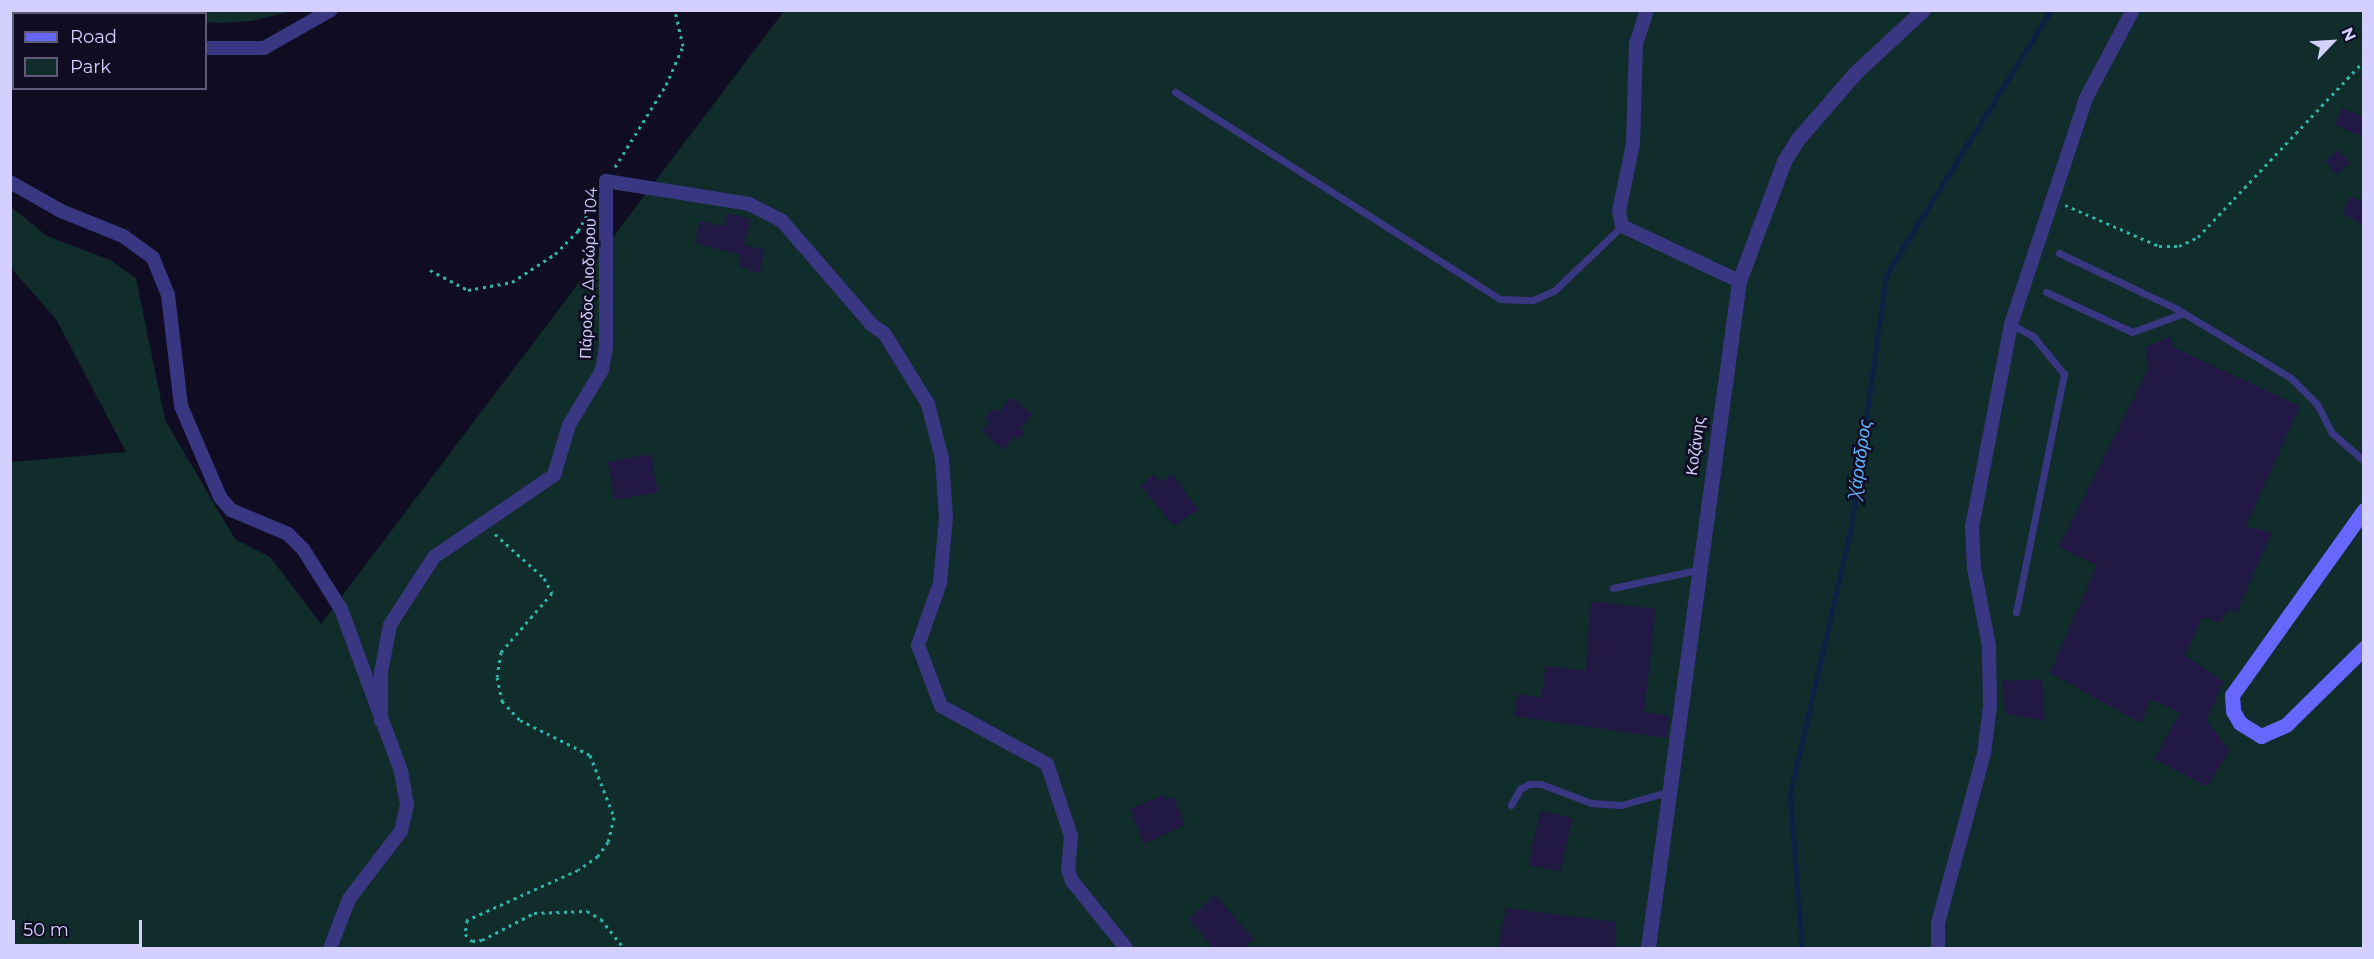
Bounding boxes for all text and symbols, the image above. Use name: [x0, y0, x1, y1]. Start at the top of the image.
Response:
legend: [12, 12, 207, 90]
north arrow: [2302, 12, 2362, 72]
text: N: [2337, 24, 2360, 44]
text: Road: [70, 26, 117, 48]
text: Park: [70, 56, 111, 78]
street label: Πάροδος Διοδώρου 104: [576, 187, 602, 359]
street label: Κοζάνης: [1682, 415, 1710, 477]
water label: Χάραδρος: [1844, 418, 1876, 500]
scale bar: [15, 908, 146, 946]
text: 50 m: [23, 919, 69, 941]

